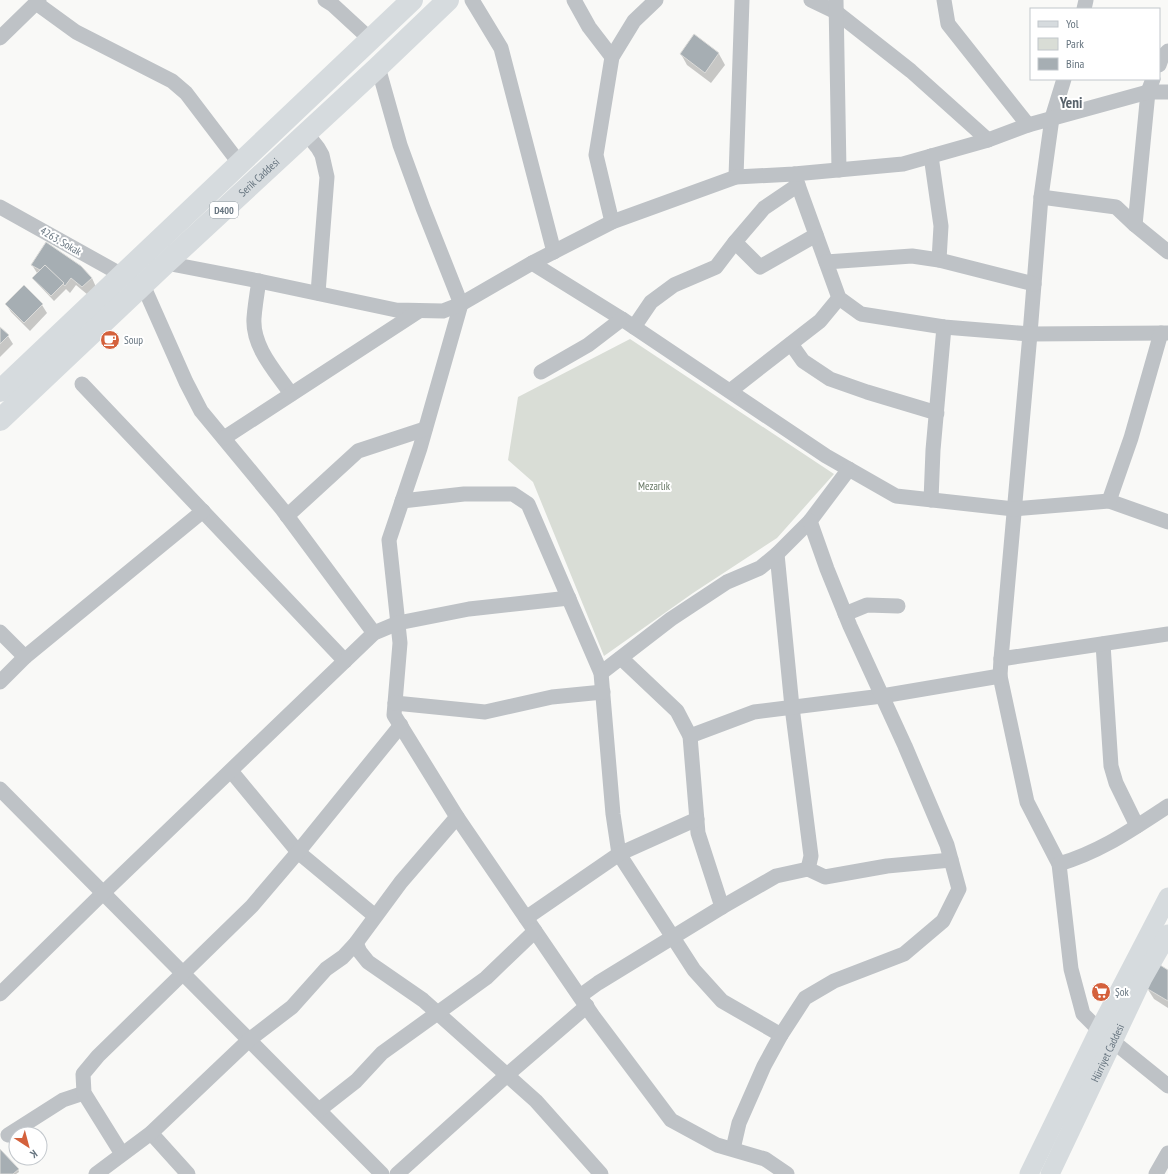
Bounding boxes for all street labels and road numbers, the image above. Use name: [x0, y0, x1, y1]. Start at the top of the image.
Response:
street label: Serik Caddesi: [236, 155, 282, 199]
road number: D400: [210, 202, 238, 218]
street label: 4263. Sokak: [38, 223, 85, 259]
street label: Hürriyet Caddesi: [1088, 1022, 1127, 1084]

